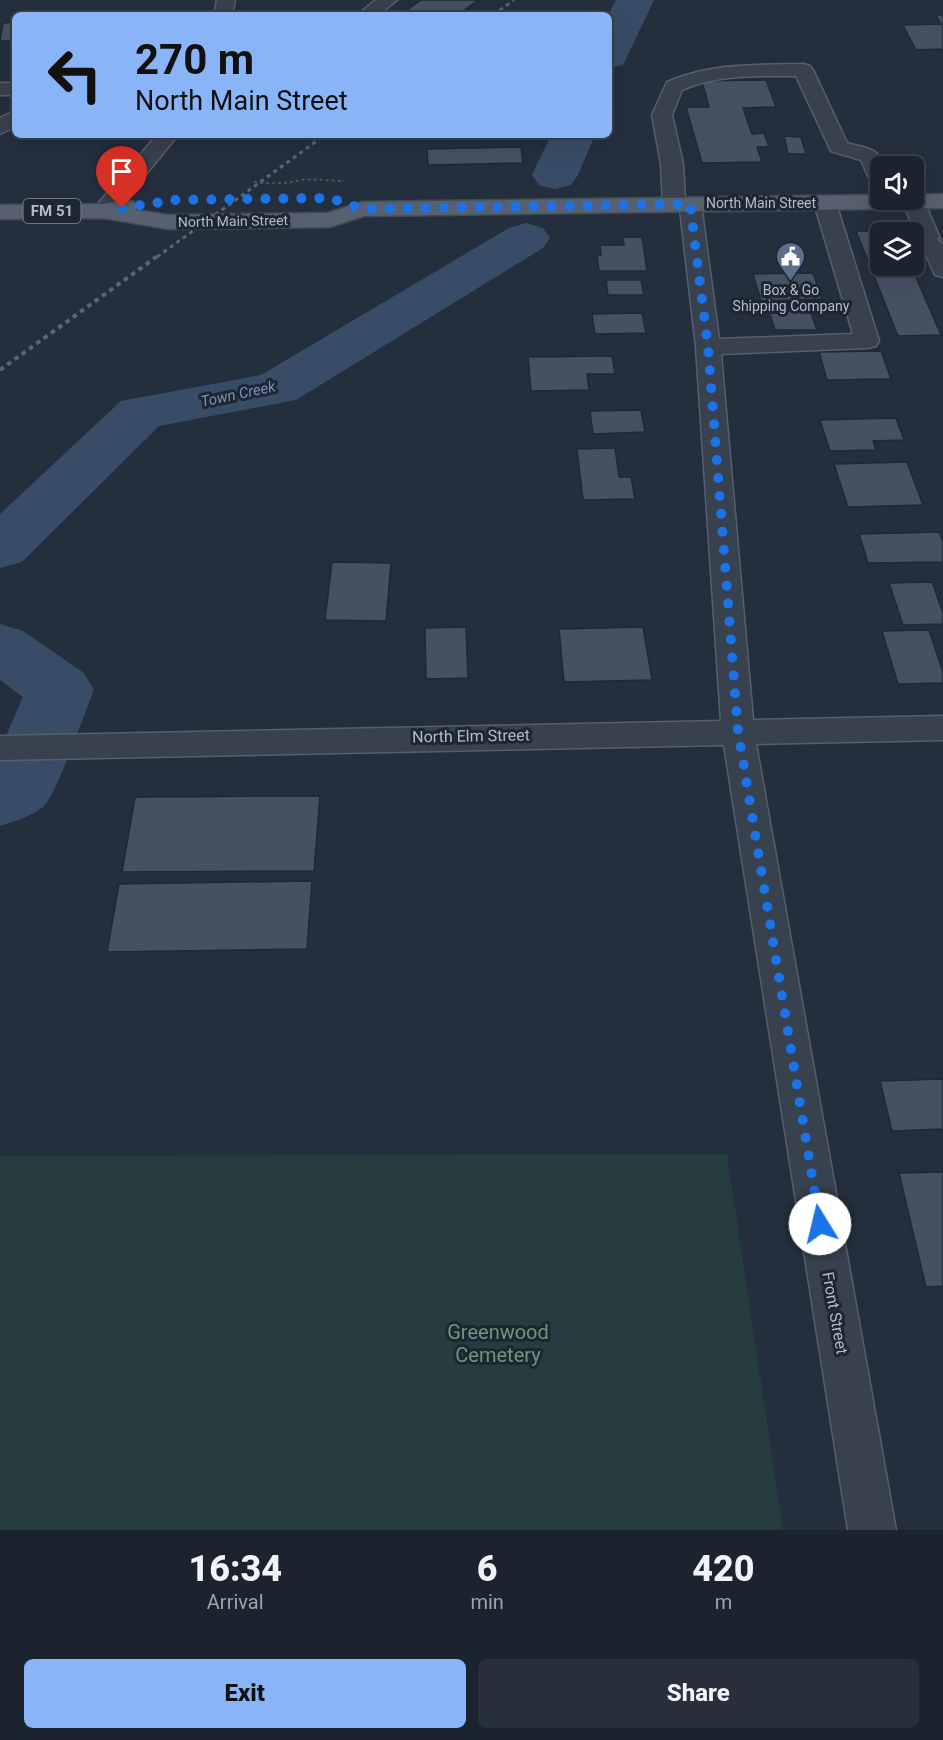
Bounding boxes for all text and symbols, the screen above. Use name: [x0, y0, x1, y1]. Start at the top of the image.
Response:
text: 270 m: [135, 35, 254, 84]
icon: left: [36, 36, 114, 114]
text: North Main Street: [135, 85, 348, 117]
pin: [96, 146, 147, 208]
icon: arrive: [105, 155, 138, 188]
map controls: [870, 156, 924, 276]
button: sound: [870, 156, 924, 210]
street label: North Main Street: [706, 195, 817, 211]
road number: FM 51: [23, 199, 80, 223]
street label: North Main Street: [178, 212, 289, 230]
button: layers: [870, 222, 924, 276]
public building icon: Box & Go Shipping Company: [775, 240, 807, 282]
place label: Box & Go Shipping Company: [733, 282, 850, 314]
water label: Town Creek: [199, 377, 278, 411]
street label: North Elm Street: [412, 725, 530, 747]
position arrow: [788, 1192, 852, 1256]
street label: Front Street: [818, 1270, 852, 1356]
park label: Greenwood Cemetery: [447, 1320, 549, 1367]
text: 16:34: [188, 1548, 282, 1590]
text: 6: [477, 1548, 498, 1590]
text: 420: [692, 1548, 755, 1590]
text: Arrival: [207, 1590, 264, 1614]
text: min: [470, 1590, 504, 1614]
text: m: [715, 1590, 732, 1614]
button: Exit: [24, 1659, 466, 1728]
button: Share: [478, 1659, 919, 1728]

